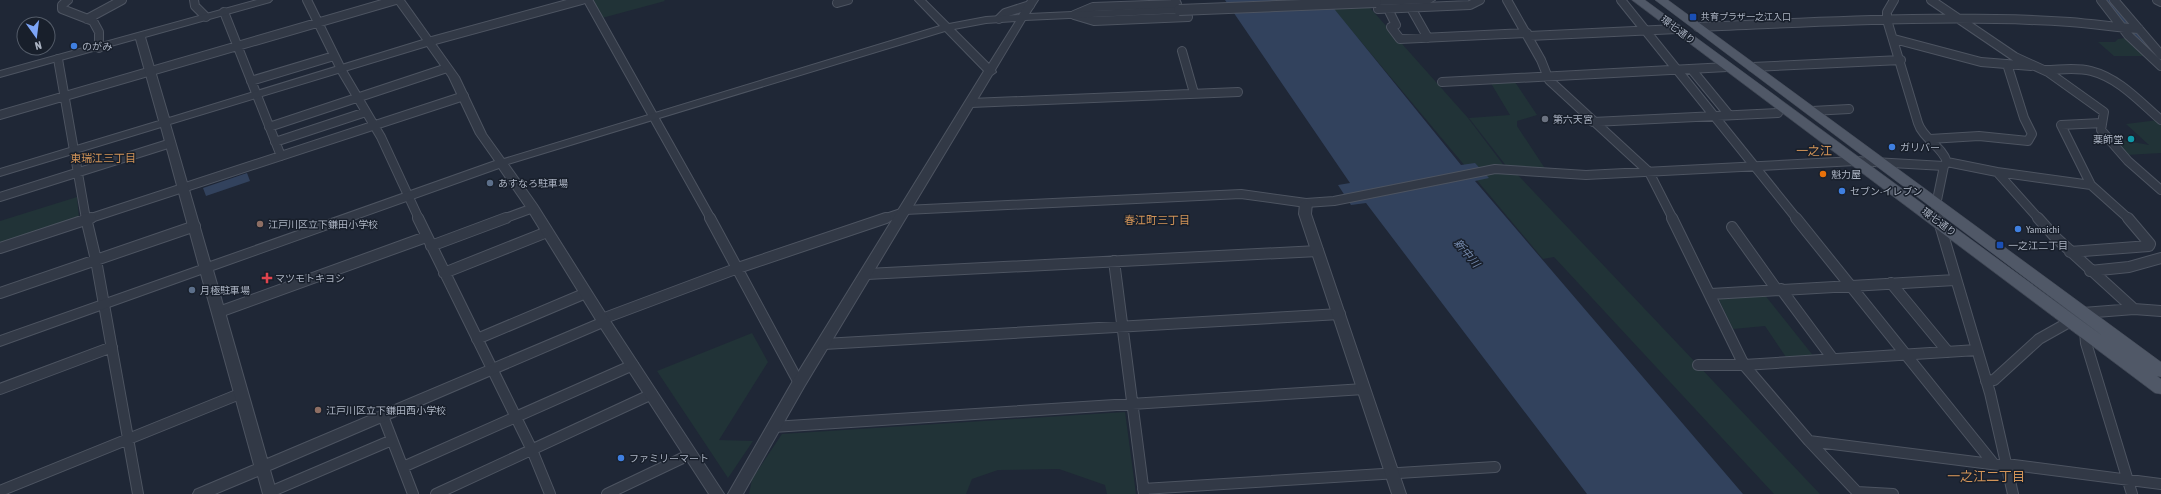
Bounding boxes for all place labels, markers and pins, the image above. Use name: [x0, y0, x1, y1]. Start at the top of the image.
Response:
marker: 共育プラザ一之江入口: [1688, 12, 1698, 22]
place label: 共育プラザ一之江入口: [1701, 12, 1791, 22]
marker: のがみ: [69, 41, 79, 51]
place label: のがみ: [82, 41, 112, 52]
marker: 第六天宮: [1540, 114, 1550, 124]
place label: 第六天宮: [1553, 114, 1593, 125]
place label: 薬師堂: [2093, 134, 2123, 145]
marker: 薬師堂: [2126, 134, 2136, 144]
marker: ガリバー: [1887, 142, 1897, 152]
place label: ガリバー: [1900, 142, 1940, 153]
marker: 魁力屋: [1818, 169, 1828, 179]
place label: 魁力屋: [1831, 169, 1861, 180]
marker: あすなろ駐車場: [485, 178, 495, 188]
place label: あすなろ駐車場: [498, 178, 568, 189]
marker: セブン-イレブン: [1837, 186, 1847, 196]
place label: セブン-イレブン: [1850, 186, 1923, 197]
marker: 江戸川区立下鎌田小学校: [255, 219, 265, 229]
place label: 江戸川区立下鎌田小学校: [268, 219, 378, 230]
marker: Yamaichi: [2013, 224, 2023, 234]
place label: Yamaichi: [2026, 224, 2060, 235]
marker: 一之江二丁目: [1995, 240, 2005, 250]
place label: 一之江二丁目: [2008, 240, 2068, 251]
marker: マツモトキヨシ: [262, 273, 272, 283]
place label: マツモトキヨシ: [275, 273, 345, 284]
marker: 月極駐車場: [187, 285, 197, 295]
place label: 月極駐車場: [200, 285, 250, 296]
marker: 江戸川区立下鎌田西小学校: [313, 405, 323, 415]
place label: 江戸川区立下鎌田西小学校: [326, 405, 446, 416]
marker: ファミリーマート: [616, 453, 626, 463]
place label: ファミリーマート: [629, 453, 709, 464]

